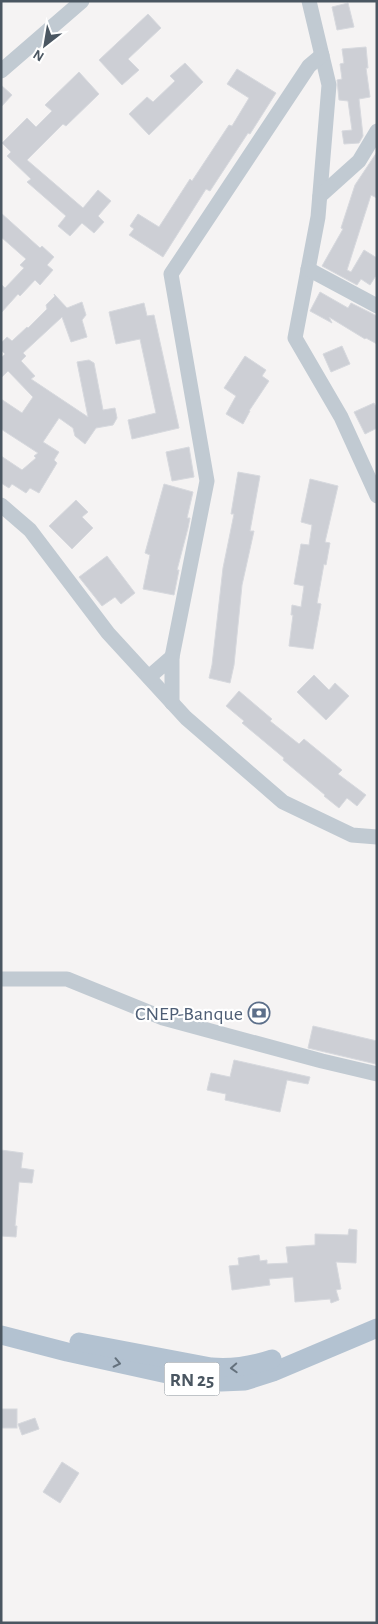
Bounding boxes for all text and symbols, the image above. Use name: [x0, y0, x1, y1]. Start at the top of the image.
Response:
north arrow: [20, 20, 70, 70]
text: N: [31, 47, 47, 64]
bank icon: CNEP-Banque: [247, 1001, 271, 1025]
place label: CNEP-Banque: [135, 1004, 243, 1024]
one-way arrow: [112, 1357, 121, 1368]
road number: RN 25: [164, 1362, 220, 1396]
one-way arrow: [229, 1362, 237, 1373]

